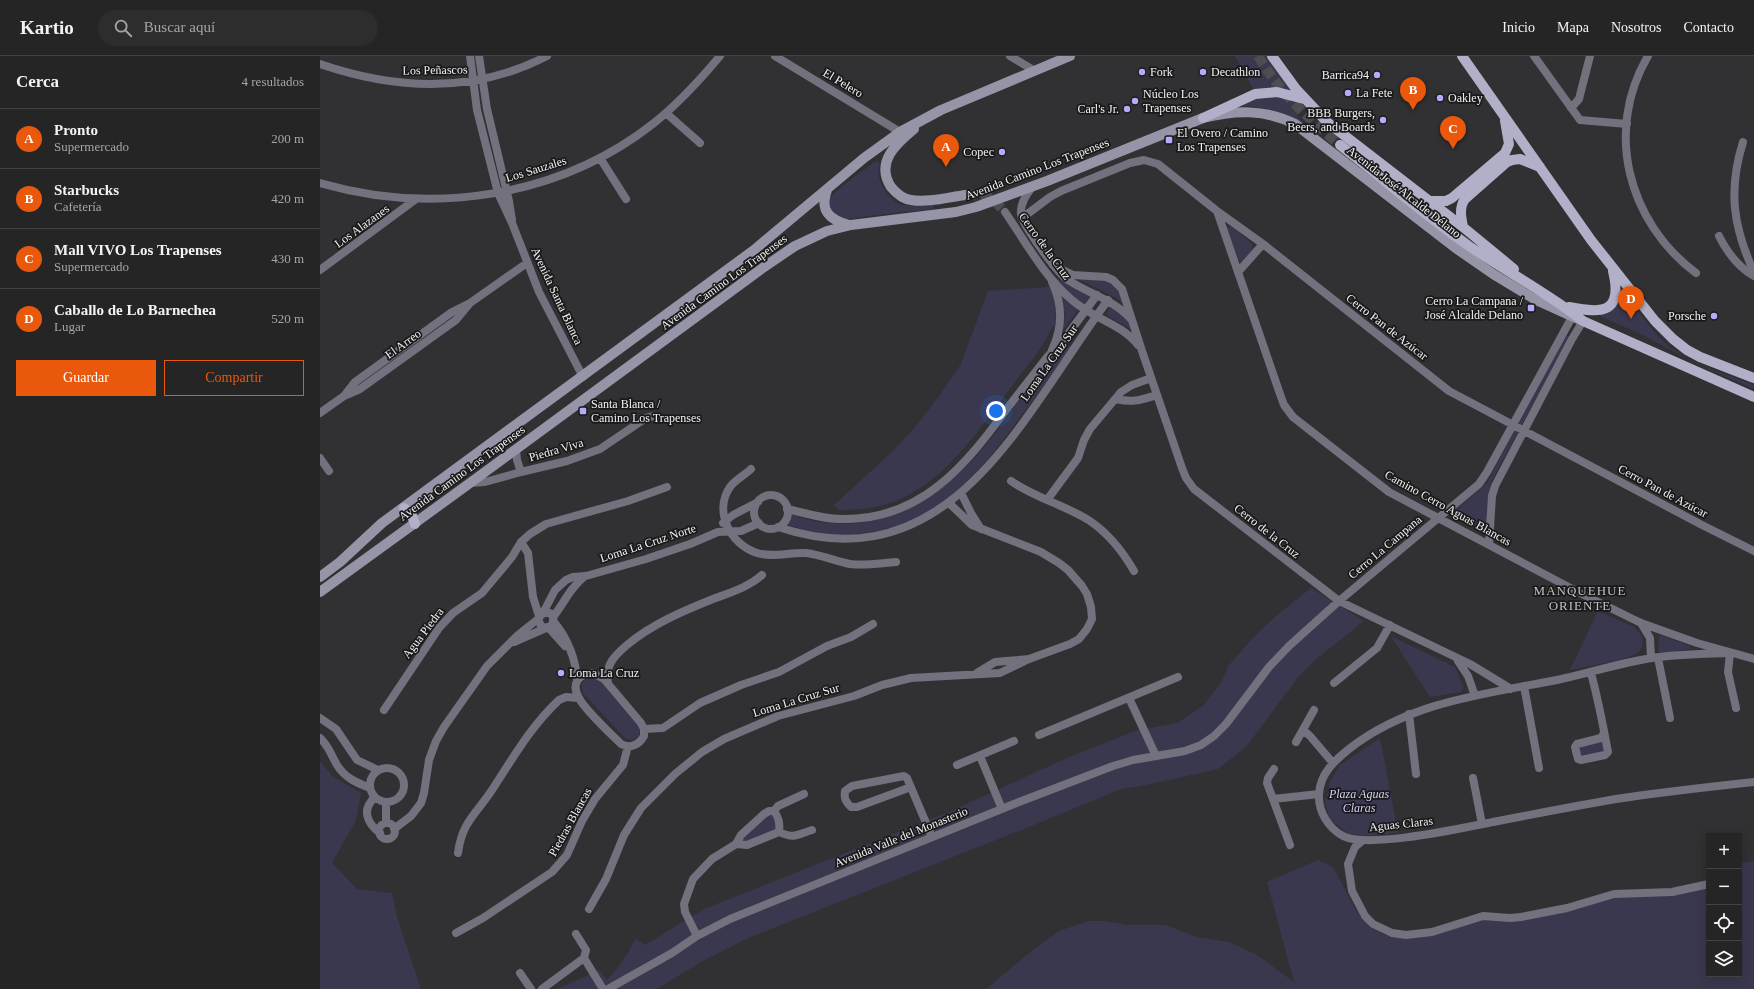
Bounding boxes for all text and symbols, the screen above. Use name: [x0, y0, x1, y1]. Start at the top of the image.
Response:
search box: [98, 10, 378, 46]
text: Kartio: [20, 17, 74, 38]
icon: search: [112, 17, 134, 39]
text: Buscar aquí: [144, 19, 215, 35]
text: Inicio: [1502, 20, 1535, 35]
text: Mapa: [1557, 20, 1589, 35]
text: Nosotros: [1611, 20, 1661, 35]
text: Contacto: [1683, 20, 1734, 35]
street label: Los Peñascos: [402, 62, 468, 78]
place label: Fork: [1150, 65, 1173, 79]
place label: Decathlon: [1211, 65, 1260, 79]
street label: El Pelero: [820, 66, 866, 100]
marker: Fork: [1137, 67, 1147, 77]
marker: Decathlon: [1198, 67, 1208, 77]
place label: Barrica94: [1322, 68, 1369, 82]
marker: Barrica94: [1372, 70, 1382, 80]
text: Cerca: [16, 72, 59, 91]
text: 4 resultados: [242, 74, 304, 89]
pin: B: [1400, 77, 1426, 110]
place label: La Fete: [1356, 86, 1392, 100]
place label: Núcleo Los Trapenses: [1143, 87, 1199, 115]
marker: La Fete: [1343, 88, 1353, 98]
place label: Oakley: [1448, 91, 1483, 105]
marker: Oakley: [1435, 93, 1445, 103]
marker: Núcleo Los Trapenses: [1130, 96, 1140, 106]
place label: Carl's Jr.: [1078, 102, 1119, 116]
marker: Carl's Jr.: [1122, 104, 1132, 114]
place label: BBB Burgers, Beers, and Boards: [1287, 106, 1375, 134]
marker: BBB Burgers, Beers, and Boards: [1378, 115, 1388, 125]
pin: C: [1440, 116, 1466, 149]
text: Pronto: [54, 122, 98, 138]
place label: El Overo / Camino Los Trapenses: [1177, 126, 1268, 154]
text: A: [24, 131, 34, 146]
text: 200 m: [271, 131, 304, 146]
pin: A: [933, 134, 959, 167]
street label: Avenida Camino Los Trapenses: [963, 135, 1111, 203]
marker: El Overo / Camino Los Trapenses: [1164, 135, 1174, 145]
text: Supermercado: [54, 139, 129, 154]
street label: Avenida José Alcalde Délano: [1344, 143, 1464, 241]
place label: Copec: [963, 145, 994, 159]
marker: Copec: [997, 147, 1007, 157]
street label: Los Sauzales: [504, 153, 568, 185]
text: Starbucks: [54, 182, 119, 198]
text: B: [25, 191, 33, 206]
text: 420 m: [271, 191, 304, 206]
text: Cafetería: [54, 199, 102, 214]
street label: Los Alazanes: [332, 201, 392, 251]
street label: Cerro de la Cruz: [1016, 210, 1074, 282]
street label: Avenida Camino Los Trapenses: [658, 231, 790, 333]
text: Mall VIVO Los Trapenses: [54, 242, 222, 258]
street label: Avenida Santa Blanca: [528, 245, 586, 347]
text: C: [24, 251, 34, 266]
text: 430 m: [271, 251, 304, 266]
text: Supermercado: [54, 259, 129, 274]
pin: D: [1618, 286, 1644, 319]
street label: Cerro Pan de Azúcar: [1343, 291, 1431, 363]
place label: Cerro La Campana / José Alcalde Delano: [1425, 294, 1524, 322]
text: Caballo de Lo Barnechea: [54, 302, 216, 318]
marker: Cerro La Campana / José Alcalde Delano: [1526, 303, 1536, 313]
place label: Porsche: [1668, 309, 1706, 323]
text: D: [24, 311, 34, 326]
text: 520 m: [271, 311, 304, 326]
marker: Porsche: [1709, 311, 1719, 321]
text: Lugar: [54, 319, 85, 334]
street label: Loma La Cruz Sur: [1018, 322, 1080, 404]
street label: El Arreo: [382, 326, 424, 362]
button: Guardar: [16, 360, 156, 396]
button: Compartir: [164, 360, 304, 396]
place label: Santa Blanca / Camino Los Trapenses: [591, 397, 701, 425]
your location: [986, 401, 1006, 421]
marker: Santa Blanca / Camino Los Trapenses: [578, 406, 588, 416]
street label: Avenida Camino Los Trapenses: [396, 422, 528, 524]
street label: Piedra Viva: [527, 435, 586, 464]
street label: Cerro Pan de Azúcar: [1616, 461, 1710, 521]
street label: Camino Cerro Aguas Blancas: [1382, 467, 1514, 549]
street label: Cerro de la Cruz: [1231, 501, 1303, 561]
street label: Cerro La Campana: [1346, 512, 1425, 582]
street label: Loma La Cruz Norte: [598, 521, 698, 565]
district label: MANQUEHUE ORIENTE: [1534, 583, 1626, 613]
street label: Agua Piedra: [399, 604, 447, 661]
place label: Loma La Cruz: [569, 666, 639, 680]
marker: Loma La Cruz: [556, 668, 566, 678]
street label: Loma La Cruz Sur: [751, 680, 841, 720]
street label: Piedras Blancas: [545, 785, 595, 859]
park label: Plaza Aguas Claras: [1328, 787, 1389, 815]
street label: Avenida Valle del Monasterio: [832, 804, 970, 870]
street label: Aguas Claras: [1368, 814, 1434, 834]
map controls: [1706, 833, 1742, 977]
button: +: [1706, 833, 1742, 869]
button: −: [1706, 869, 1742, 905]
button: locate: [1706, 905, 1742, 941]
button: layers: [1706, 941, 1742, 977]

